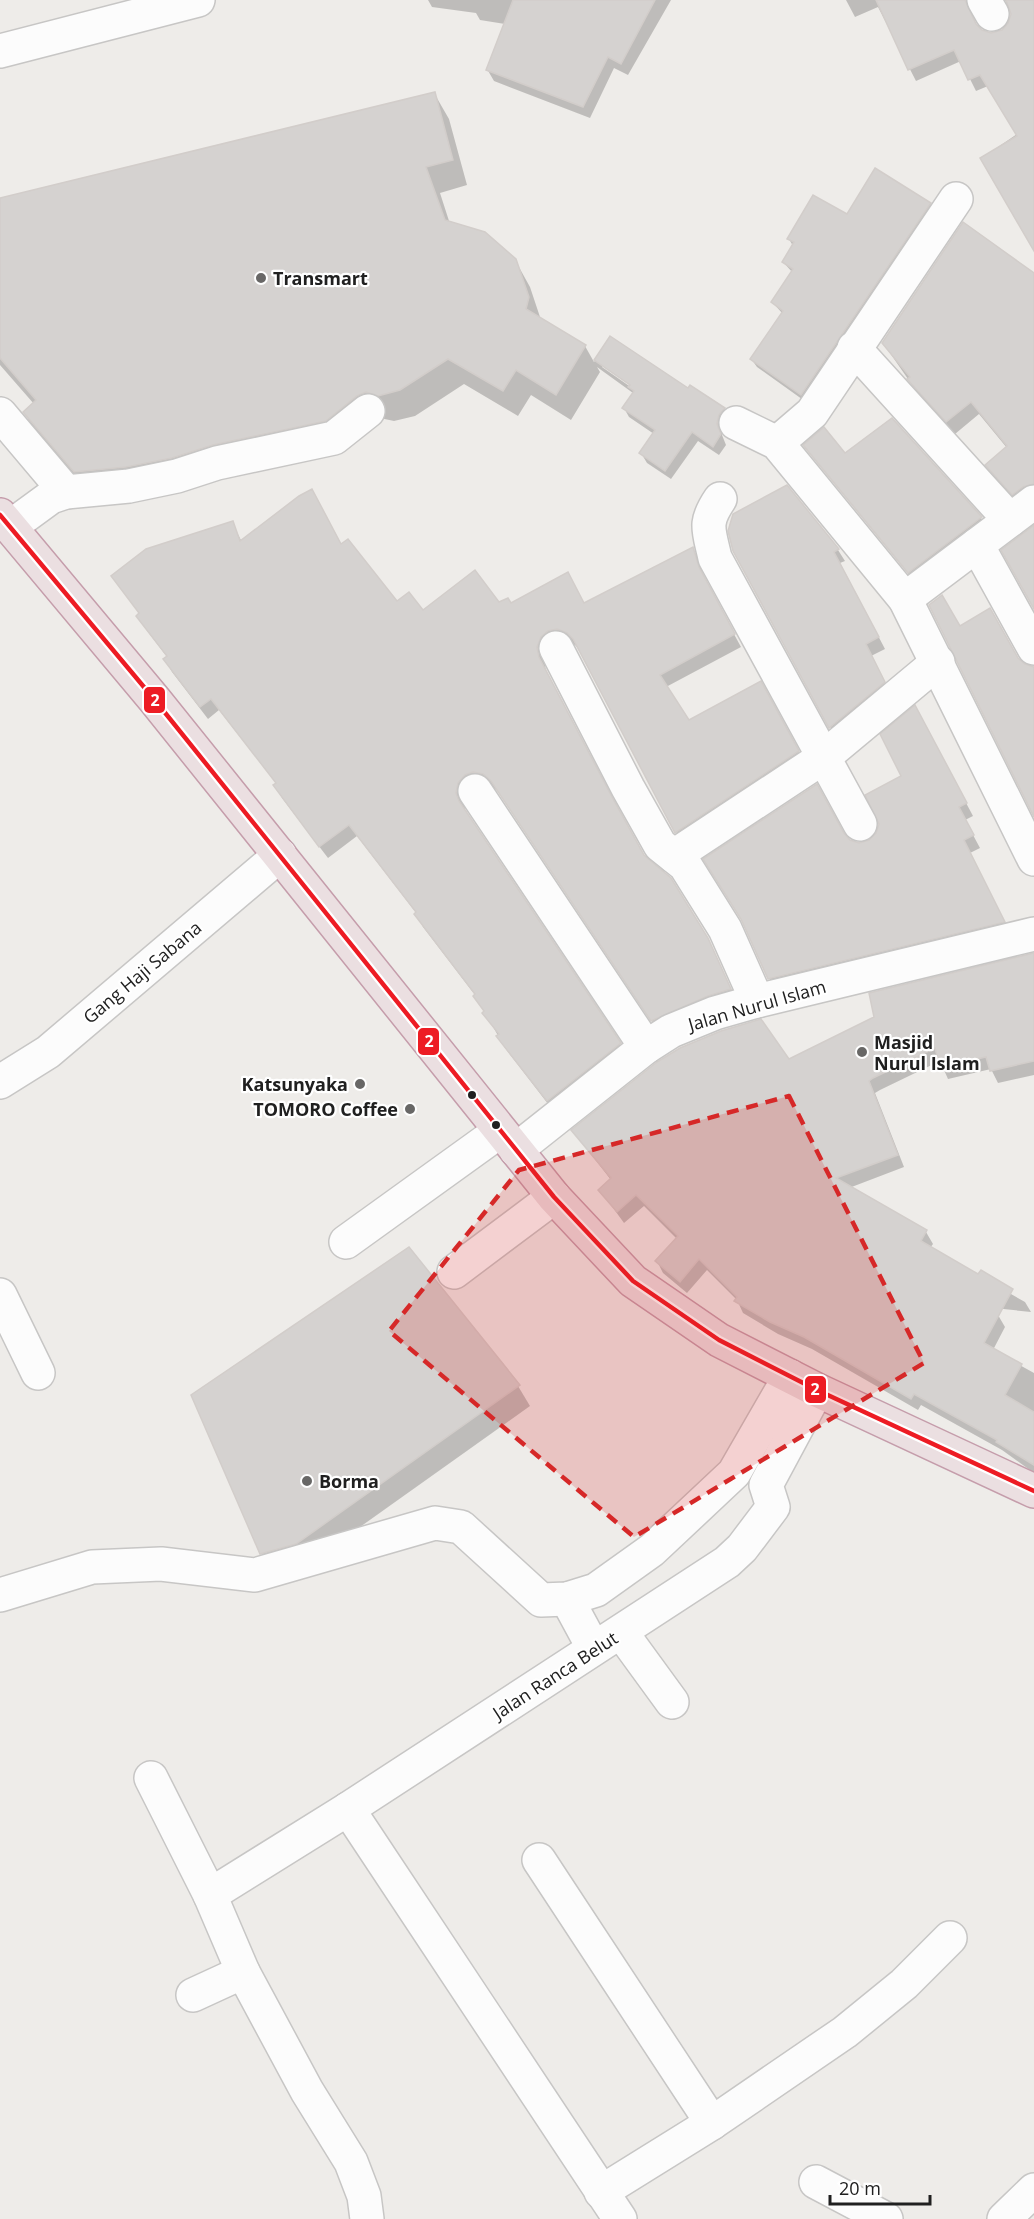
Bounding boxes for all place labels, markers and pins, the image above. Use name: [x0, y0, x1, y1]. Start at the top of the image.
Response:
place label: Transmart: [273, 266, 368, 290]
marker: Transmart: [254, 271, 268, 285]
place label: Masjid Nurul Islam: [874, 1030, 980, 1075]
marker: Masjid Nurul Islam: [855, 1045, 869, 1059]
place label: Katsunyaka: [242, 1072, 348, 1096]
marker: Katsunyaka: [353, 1077, 367, 1091]
unlabelled marker: [466, 1089, 478, 1101]
place label: TOMORO Coffee: [253, 1097, 398, 1121]
marker: TOMORO Coffee: [403, 1102, 417, 1116]
unlabelled marker: [490, 1119, 502, 1131]
place label: Borma: [319, 1469, 379, 1493]
marker: Borma: [300, 1474, 314, 1488]

